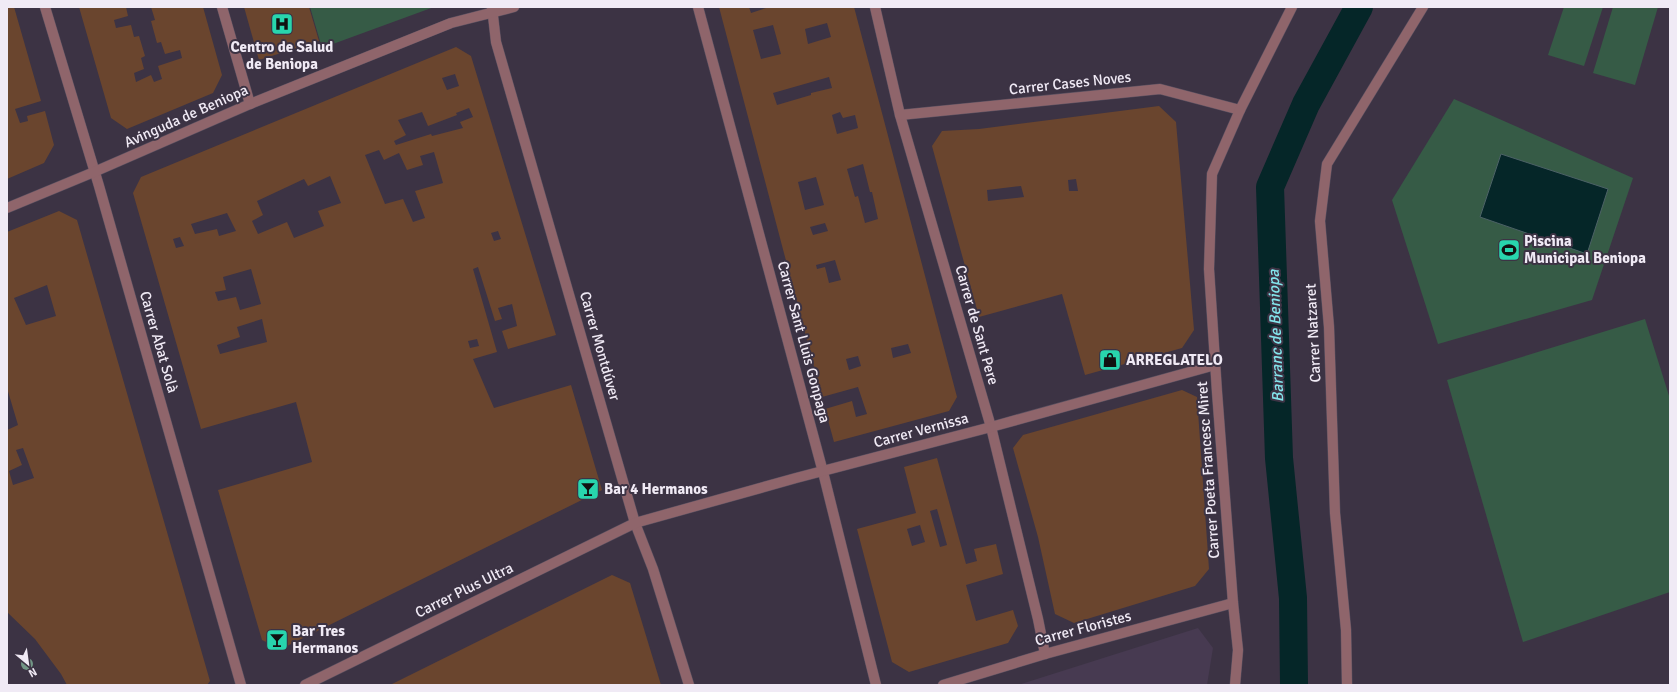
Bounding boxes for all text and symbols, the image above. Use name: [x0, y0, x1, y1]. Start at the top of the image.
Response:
hospital icon: Centro de Salud de Beniopa: [269, 11, 295, 37]
place label: Centro de Salud de Beniopa: [231, 38, 333, 73]
street label: Carrer Cases Noves: [1008, 68, 1132, 98]
street label: Avinguda de Beniopa: [121, 81, 251, 151]
place label: Piscina Municipal Beniopa: [1524, 232, 1646, 267]
sports icon: Piscina Municipal Beniopa: [1496, 237, 1522, 263]
street label: Carrer Sant Lluis Gonpaga: [774, 259, 834, 425]
street label: Carrer de Sant Pere: [951, 263, 1003, 387]
water label: Barranc de Beniopa: [1264, 268, 1288, 403]
street label: Carrer Natzaret: [1301, 283, 1325, 383]
street label: Carrer Abat Solà: [136, 289, 182, 395]
street label: Carrer Montdúver: [576, 289, 624, 403]
shop icon: ARREGLATELO: [1097, 347, 1123, 373]
place label: ARREGLATELO: [1126, 351, 1223, 369]
street label: Carrer Poeta Francesc Miret: [1193, 381, 1223, 559]
street label: Carrer Vernissa: [872, 409, 970, 451]
bar icon: Bar 4 Hermanos: [575, 476, 601, 502]
place label: Bar 4 Hermanos: [604, 480, 708, 498]
street label: Carrer Plus Ultra: [412, 558, 516, 622]
street label: Carrer Floristes: [1033, 606, 1134, 650]
place label: Bar Tres Hermanos: [292, 622, 359, 657]
bar icon: Bar Tres Hermanos: [264, 627, 290, 653]
north arrow: [8, 644, 48, 684]
text: N: [26, 665, 39, 680]

